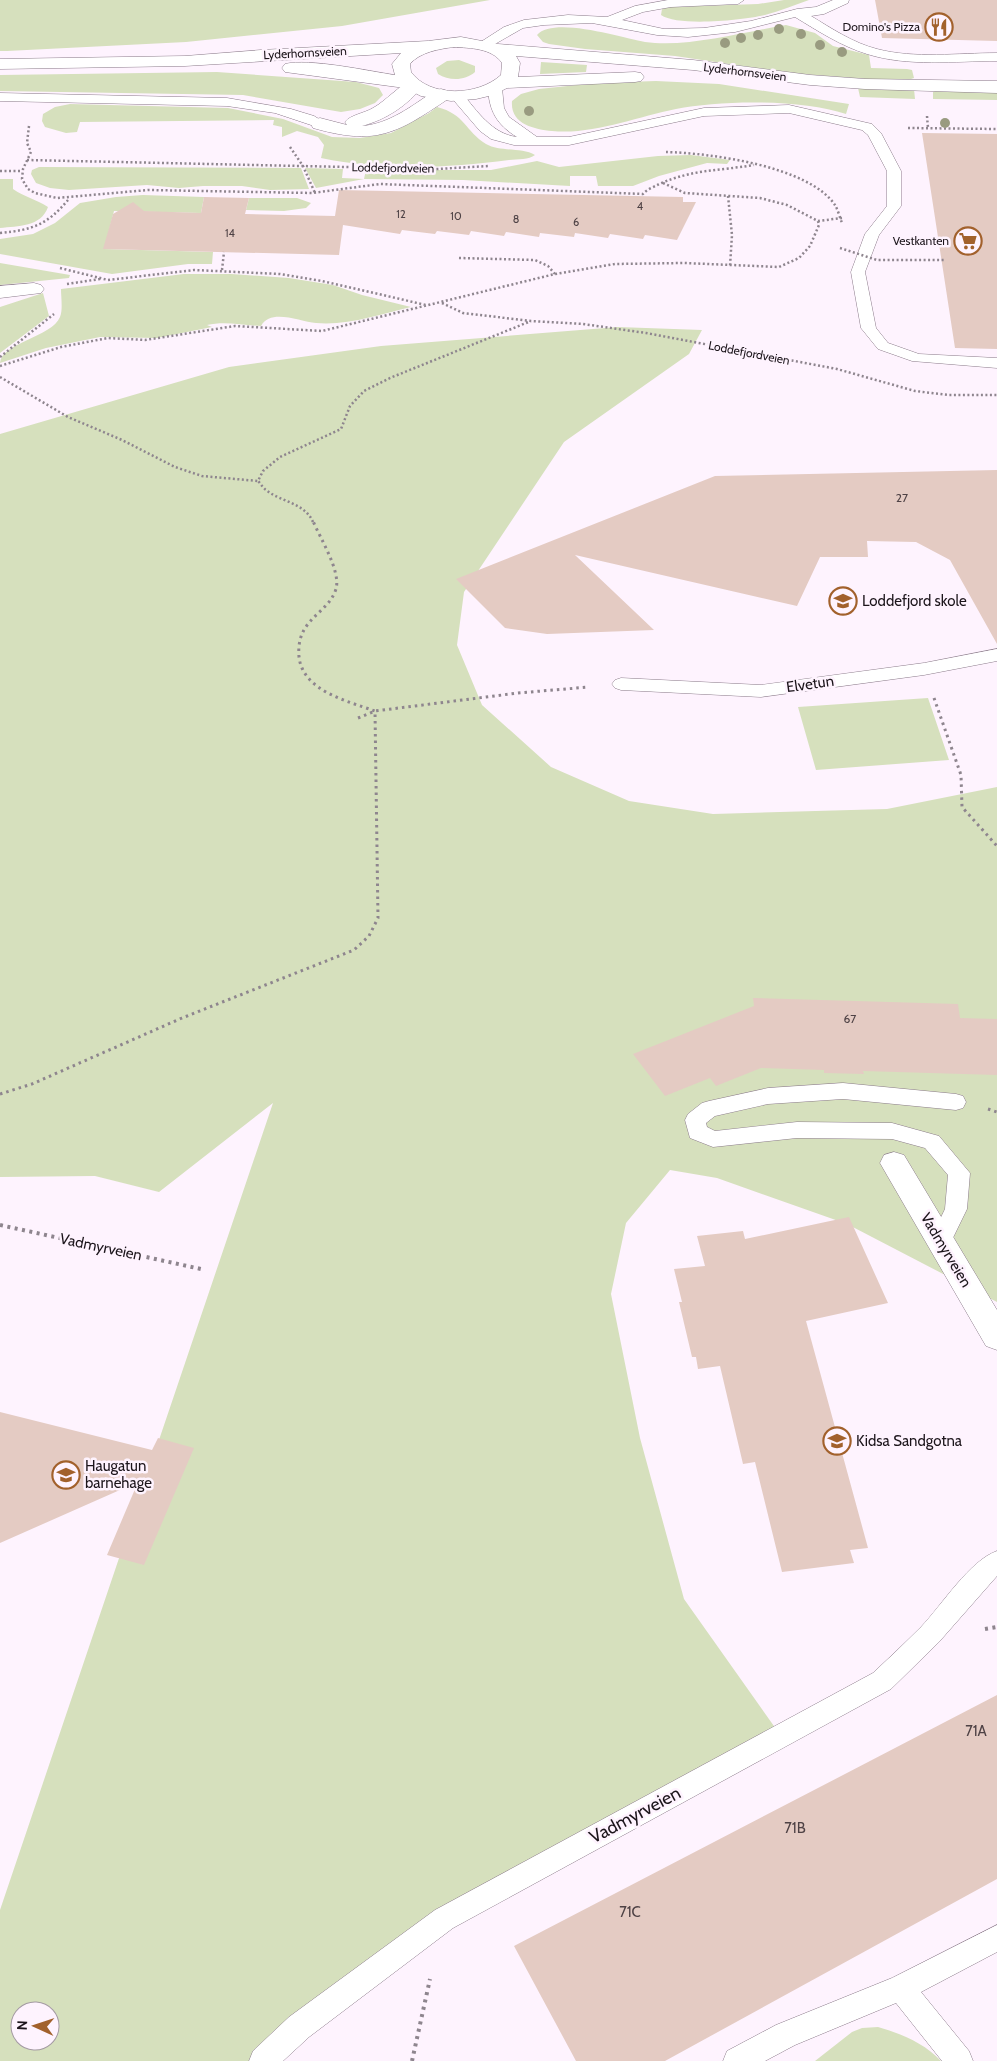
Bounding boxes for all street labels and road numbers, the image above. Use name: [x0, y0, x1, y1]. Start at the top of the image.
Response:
street label: Lyderhornsveien: [263, 43, 347, 62]
street label: Lyderhornsveien: [703, 59, 788, 84]
street label: Loddefjordveien: [352, 159, 435, 176]
street label: Loddefjordveien: [707, 337, 791, 368]
street label: Elvetun: [785, 672, 835, 696]
street label: Vadmyrveien: [917, 1210, 975, 1290]
street label: Vadmyrveien: [58, 1230, 144, 1264]
street label: Vadmyrveien: [586, 1782, 684, 1848]

